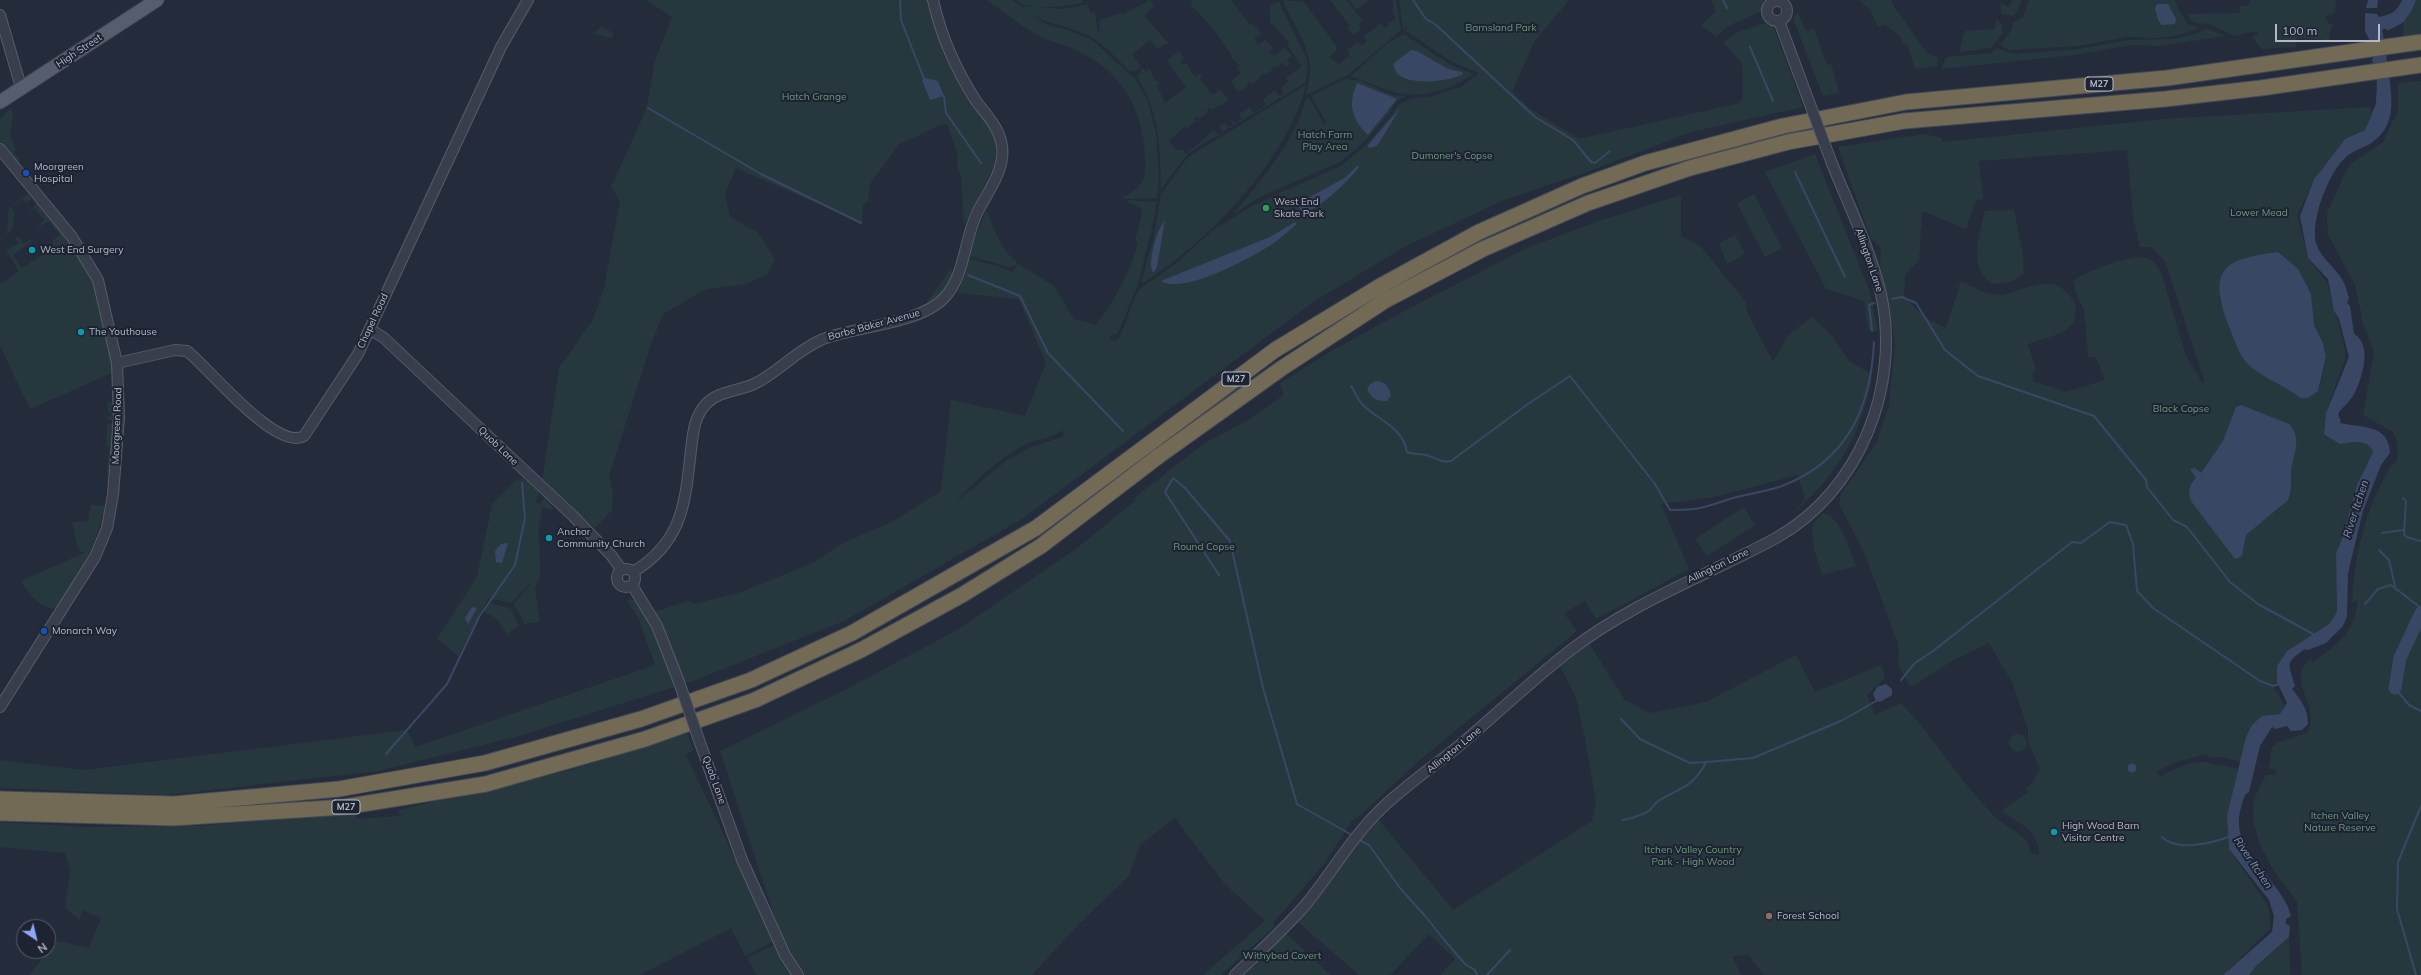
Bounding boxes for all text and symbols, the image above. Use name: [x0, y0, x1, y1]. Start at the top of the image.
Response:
scale bar: [2277, 16, 2382, 42]
park label: Barnsland Park: [1465, 22, 1537, 34]
text: 100 m: [2282, 23, 2317, 38]
street label: High Street: [54, 31, 104, 71]
road number: M27: [2085, 77, 2113, 91]
park label: Hatch Grange: [782, 91, 846, 103]
park label: Hatch Farm Play Area: [1298, 129, 1352, 152]
park label: Dumoner's Copse: [1411, 150, 1493, 162]
place label: Moorgreen Hospital: [34, 161, 84, 184]
marker: Moorgreen Hospital: [21, 168, 31, 178]
place label: West End Skate Park: [1274, 196, 1324, 220]
marker: West End Skate Park: [1261, 203, 1271, 213]
park label: Lower Mead: [2230, 207, 2288, 219]
street label: Allington Lane: [1852, 226, 1886, 294]
place label: West End Surgery: [40, 244, 124, 256]
marker: West End Surgery: [27, 245, 37, 255]
street label: Chapel Road: [355, 291, 391, 351]
street label: Barbe Baker Avenue: [827, 307, 921, 343]
place label: The Youthouse: [89, 326, 157, 338]
marker: The Youthouse: [76, 327, 86, 337]
road number: M27: [1222, 372, 1250, 386]
street label: Moorgreen Road: [110, 387, 124, 465]
park label: Black Copse: [2153, 403, 2209, 415]
street label: Quob Lane: [476, 424, 520, 468]
water label: River Itchen: [2340, 479, 2372, 539]
place label: Anchor Community Church: [557, 526, 645, 550]
marker: Anchor Community Church: [544, 533, 554, 543]
park label: Round Copse: [1173, 541, 1235, 553]
street label: Allington Lane: [1685, 546, 1751, 586]
place label: Monarch Way: [52, 625, 117, 637]
marker: Monarch Way: [39, 626, 49, 636]
street label: Allington Lane: [1424, 724, 1484, 776]
street label: Quob Lane: [700, 754, 728, 806]
road number: M27: [332, 800, 360, 814]
park label: Itchen Valley Nature Reserve: [2304, 810, 2376, 834]
place label: High Wood Barn Visitor Centre: [2062, 820, 2139, 844]
marker: High Wood Barn Visitor Centre: [2049, 827, 2059, 837]
water label: River Itchen: [2231, 835, 2275, 891]
park label: Itchen Valley Country Park - High Wood: [1644, 844, 1742, 868]
place label: Forest School: [1777, 910, 1839, 922]
marker: Forest School: [1764, 911, 1774, 921]
north arrow: [16, 919, 56, 959]
text: N: [35, 940, 50, 956]
park label: Withybed Covert: [1243, 950, 1321, 962]

